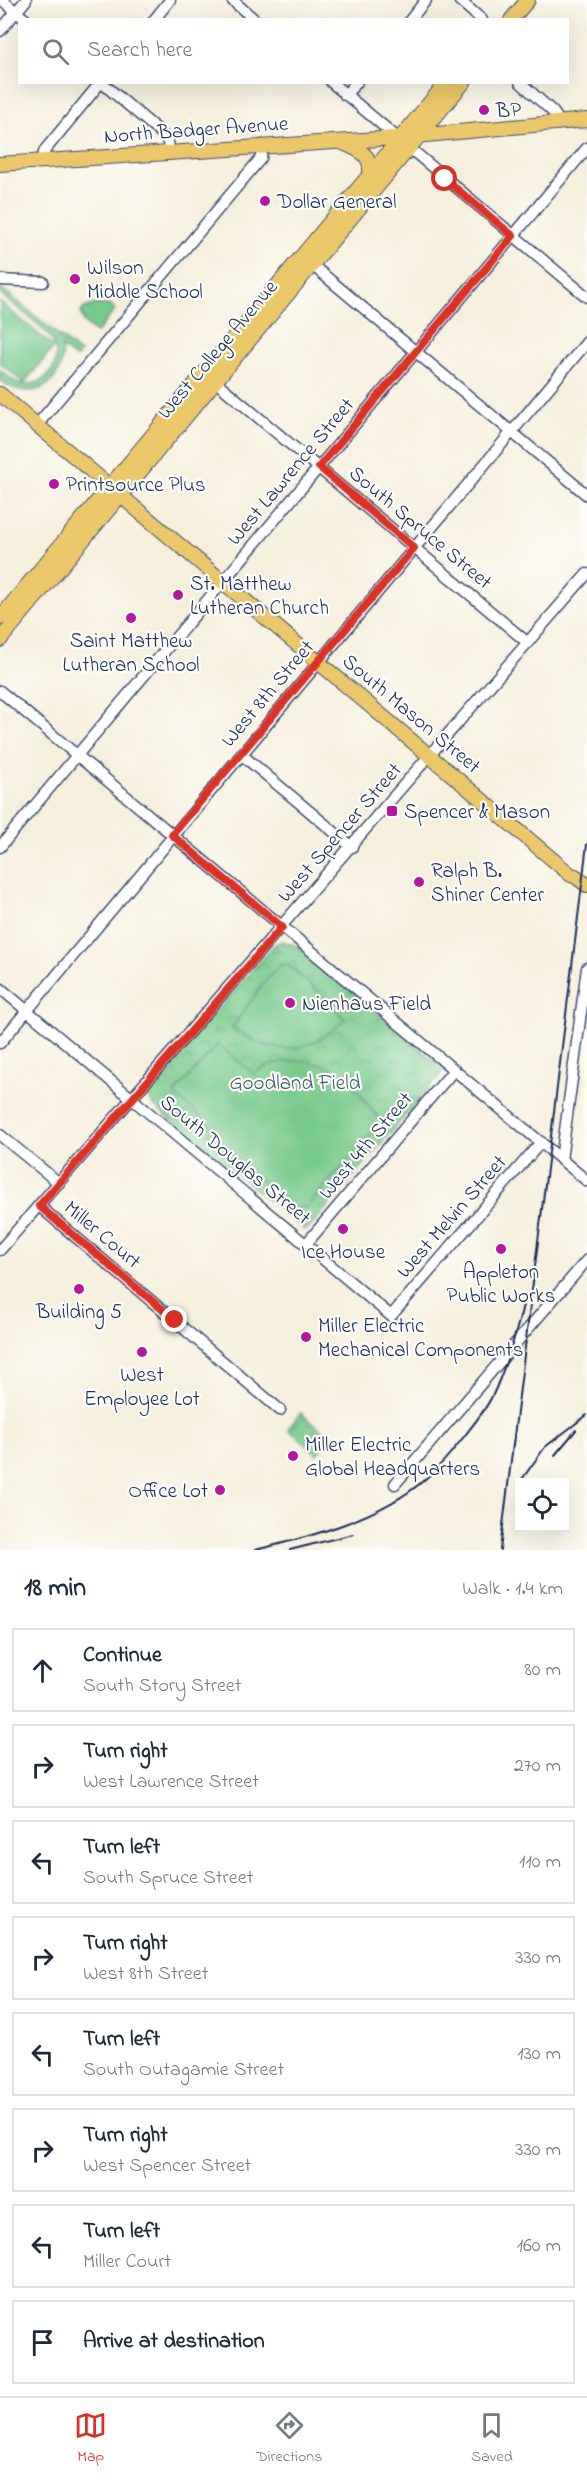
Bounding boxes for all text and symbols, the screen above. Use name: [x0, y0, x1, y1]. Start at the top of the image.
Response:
search box: [18, 18, 569, 84]
icon: search: [39, 35, 72, 68]
text: Search here: [87, 35, 192, 67]
place label: BP: [495, 97, 521, 127]
marker: BP: [477, 103, 491, 117]
street label: North Badger Avenue: [103, 110, 290, 154]
route start: [431, 165, 457, 191]
place label: Dollar General: [276, 188, 397, 218]
marker: Dollar General: [258, 194, 272, 208]
place label: Wilson Middle School: [87, 254, 203, 308]
marker: Wilson Middle School: [68, 272, 82, 286]
street label: West College Avenue: [151, 274, 288, 428]
street label: West Lawrence Street: [221, 392, 362, 553]
street label: South Spruce Street: [342, 460, 498, 598]
place label: Printsource Plus: [66, 471, 206, 501]
marker: Printsource Plus: [47, 477, 61, 491]
place label: St. Matthew Lutheran Church: [190, 570, 329, 624]
marker: St. Matthew Lutheran Church: [171, 588, 185, 602]
marker: Saint Matthew Lutheran School: [124, 611, 138, 625]
place label: Saint Matthew Lutheran School: [62, 627, 200, 681]
street label: West 8th Street: [215, 634, 322, 754]
street label: South Mason Street: [335, 647, 487, 782]
street label: West Spencer Street: [271, 757, 410, 910]
place label: Spencer & Mason: [404, 798, 550, 828]
marker: Spencer & Mason: [385, 804, 399, 818]
place label: Ralph B. Shiner Center: [431, 857, 545, 911]
marker: Ralph B. Shiner Center: [412, 875, 426, 889]
place label: Nienhaus Field: [302, 990, 431, 1020]
marker: Nienhaus Field: [283, 996, 297, 1010]
park label: Goodland Field: [229, 1069, 361, 1099]
street label: West 4th Street: [312, 1086, 421, 1207]
street label: South Douglas Street: [151, 1088, 317, 1234]
street label: West Melvin Street: [390, 1149, 515, 1286]
street label: Miller Court: [57, 1194, 147, 1277]
marker: Ice House: [336, 1222, 350, 1236]
place label: Ice House: [301, 1238, 386, 1268]
marker: Appleton Public Works: [494, 1242, 508, 1256]
place label: Appleton Public Works: [447, 1258, 555, 1312]
marker: Building 5: [72, 1282, 86, 1296]
place label: Building 5: [35, 1298, 122, 1330]
route end: [161, 1306, 187, 1332]
place label: Miller Electric Mechanical Components: [318, 1312, 523, 1366]
marker: Miller Electric Mechanical Components: [299, 1330, 313, 1344]
marker: West Employee Lot: [135, 1345, 149, 1359]
place label: West Employee Lot: [84, 1361, 200, 1417]
place label: Miller Electric Global Headquarters: [305, 1431, 480, 1485]
marker: Miller Electric Global Headquarters: [286, 1449, 300, 1463]
place label: Office Lot: [128, 1477, 208, 1507]
map controls: [515, 1478, 569, 1532]
button: locate: [515, 1478, 569, 1532]
marker: Office Lot: [213, 1483, 227, 1497]
text: 18 min: [24, 1570, 86, 1608]
text: Walk · 1.4 km: [462, 1575, 563, 1604]
text: Continue: [83, 1640, 162, 1672]
icon: ahead: [26, 1654, 59, 1687]
text: 80 m: [524, 1656, 561, 1685]
text: South Story Street: [83, 1672, 242, 1701]
text: Turn right: [83, 1736, 168, 1768]
icon: right: [26, 1750, 59, 1783]
text: 270 m: [514, 1752, 561, 1781]
text: West Lawrence Street: [83, 1768, 259, 1797]
text: Turn left: [83, 1832, 160, 1864]
icon: left: [26, 1846, 59, 1879]
text: 110 m: [519, 1848, 561, 1877]
text: South Spruce Street: [83, 1864, 253, 1893]
text: Turn right: [83, 1928, 168, 1960]
icon: right: [26, 1942, 59, 1975]
text: 330 m: [515, 1944, 561, 1973]
text: West 8th Street: [83, 1960, 208, 1989]
text: Turn left: [83, 2024, 160, 2056]
icon: left: [26, 2038, 59, 2071]
text: 130 m: [517, 2040, 561, 2069]
text: South Outagamie Street: [83, 2056, 284, 2085]
text: Turn right: [83, 2120, 168, 2152]
icon: right: [26, 2134, 59, 2167]
text: 330 m: [515, 2136, 561, 2165]
text: West Spencer Street: [83, 2152, 251, 2181]
text: Turn left: [83, 2216, 160, 2248]
icon: left: [26, 2230, 59, 2263]
text: 160 m: [517, 2232, 561, 2261]
text: Miller Court: [83, 2248, 171, 2277]
icon: arrive: [26, 2326, 59, 2359]
text: Arrive at destination: [83, 2326, 265, 2358]
tab: Map: [74, 2409, 107, 2469]
tab: Directions: [256, 2409, 322, 2469]
tab: Saved: [471, 2409, 513, 2469]

